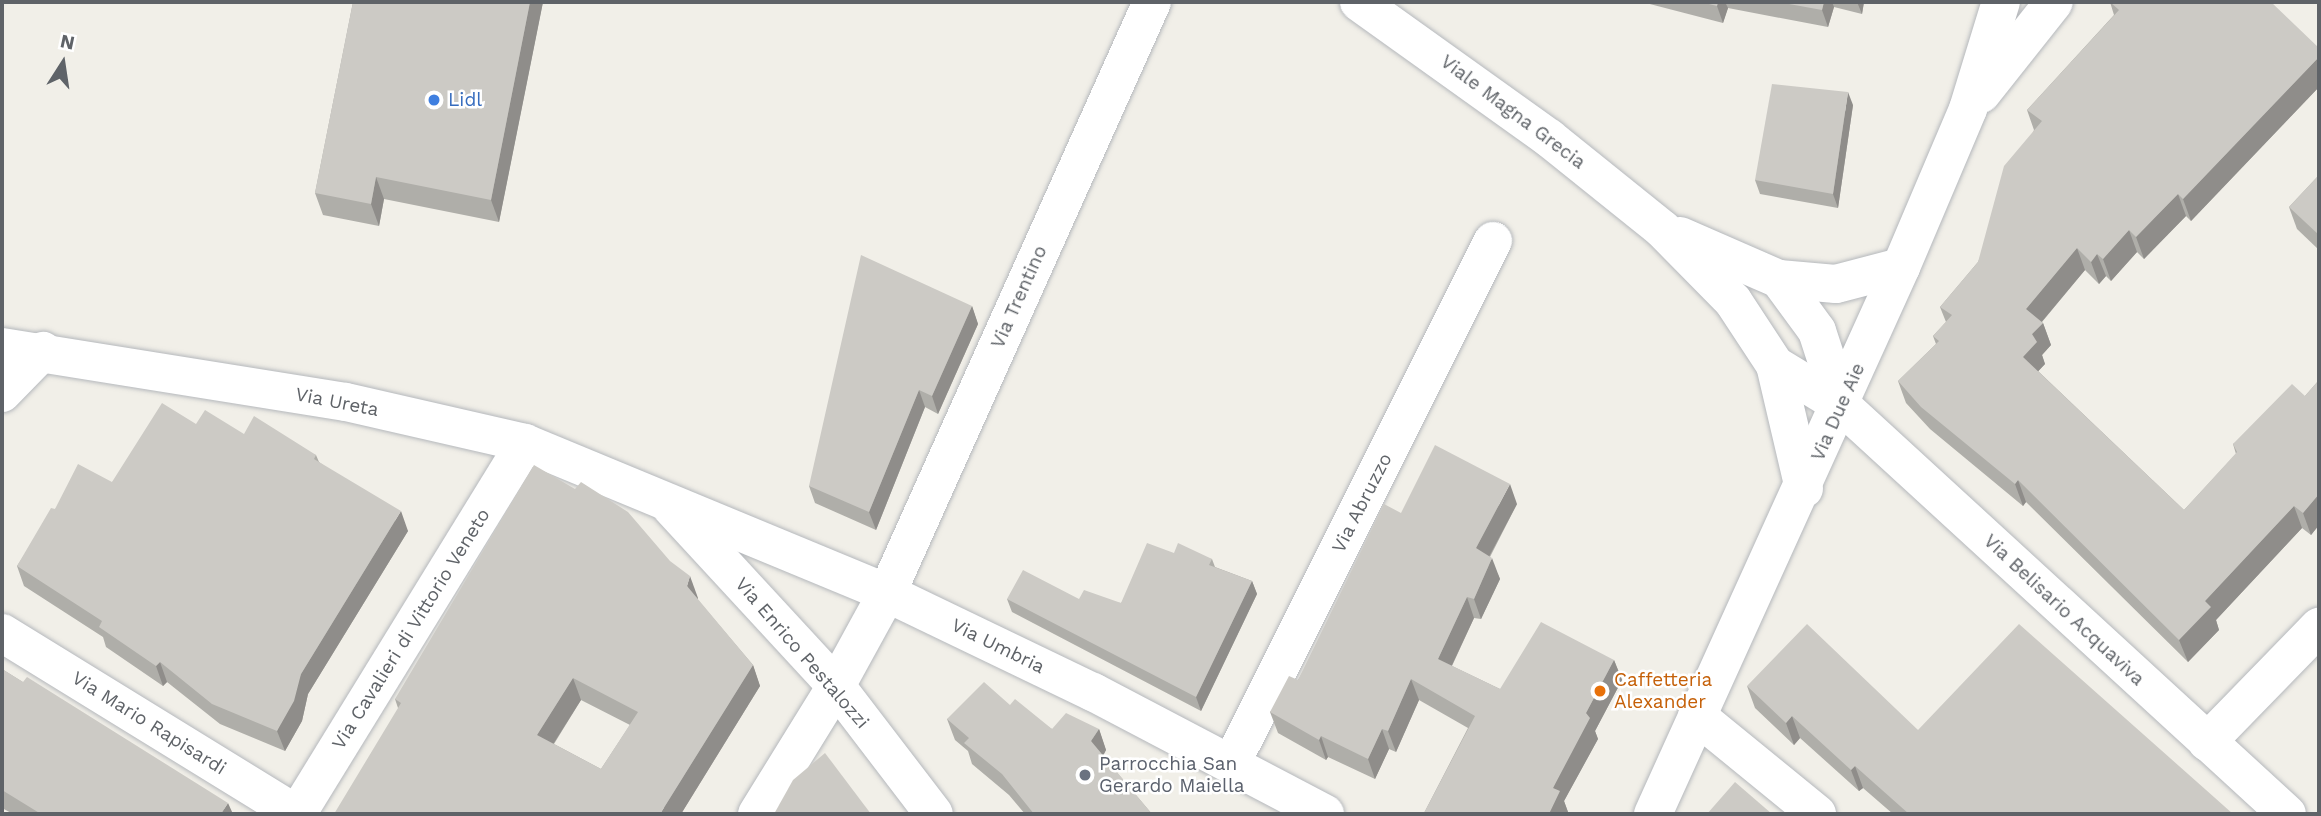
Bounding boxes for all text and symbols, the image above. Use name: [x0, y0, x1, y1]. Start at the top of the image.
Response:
north arrow: [28, 28, 98, 98]
text: N: [58, 29, 77, 55]
street label: Viale Magna Grecia: [1436, 50, 1590, 174]
place label: Lidl: [448, 89, 482, 111]
marker: Lidl: [426, 92, 442, 108]
street label: Via Trentino: [986, 242, 1052, 352]
street label: Via Due Aie: [1806, 359, 1870, 465]
street label: Via Ureta: [293, 383, 381, 421]
street label: Via Abruzzo: [1327, 449, 1397, 557]
street label: Via Cavalieri di Vittorio Veneto: [327, 504, 495, 754]
street label: Via Belisario Acquaviva: [1978, 529, 2150, 691]
street label: Via Enrico Pestalozzi: [730, 573, 874, 733]
street label: Via Umbria: [947, 613, 1049, 679]
street label: Via Mario Rapisardi: [68, 666, 230, 780]
place label: Caffetteria Alexander: [1614, 669, 1712, 713]
marker: Caffetteria Alexander: [1592, 683, 1608, 699]
place label: Parrocchia San Gerardo Maiella: [1099, 753, 1244, 797]
marker: Parrocchia San Gerardo Maiella: [1077, 767, 1093, 783]

